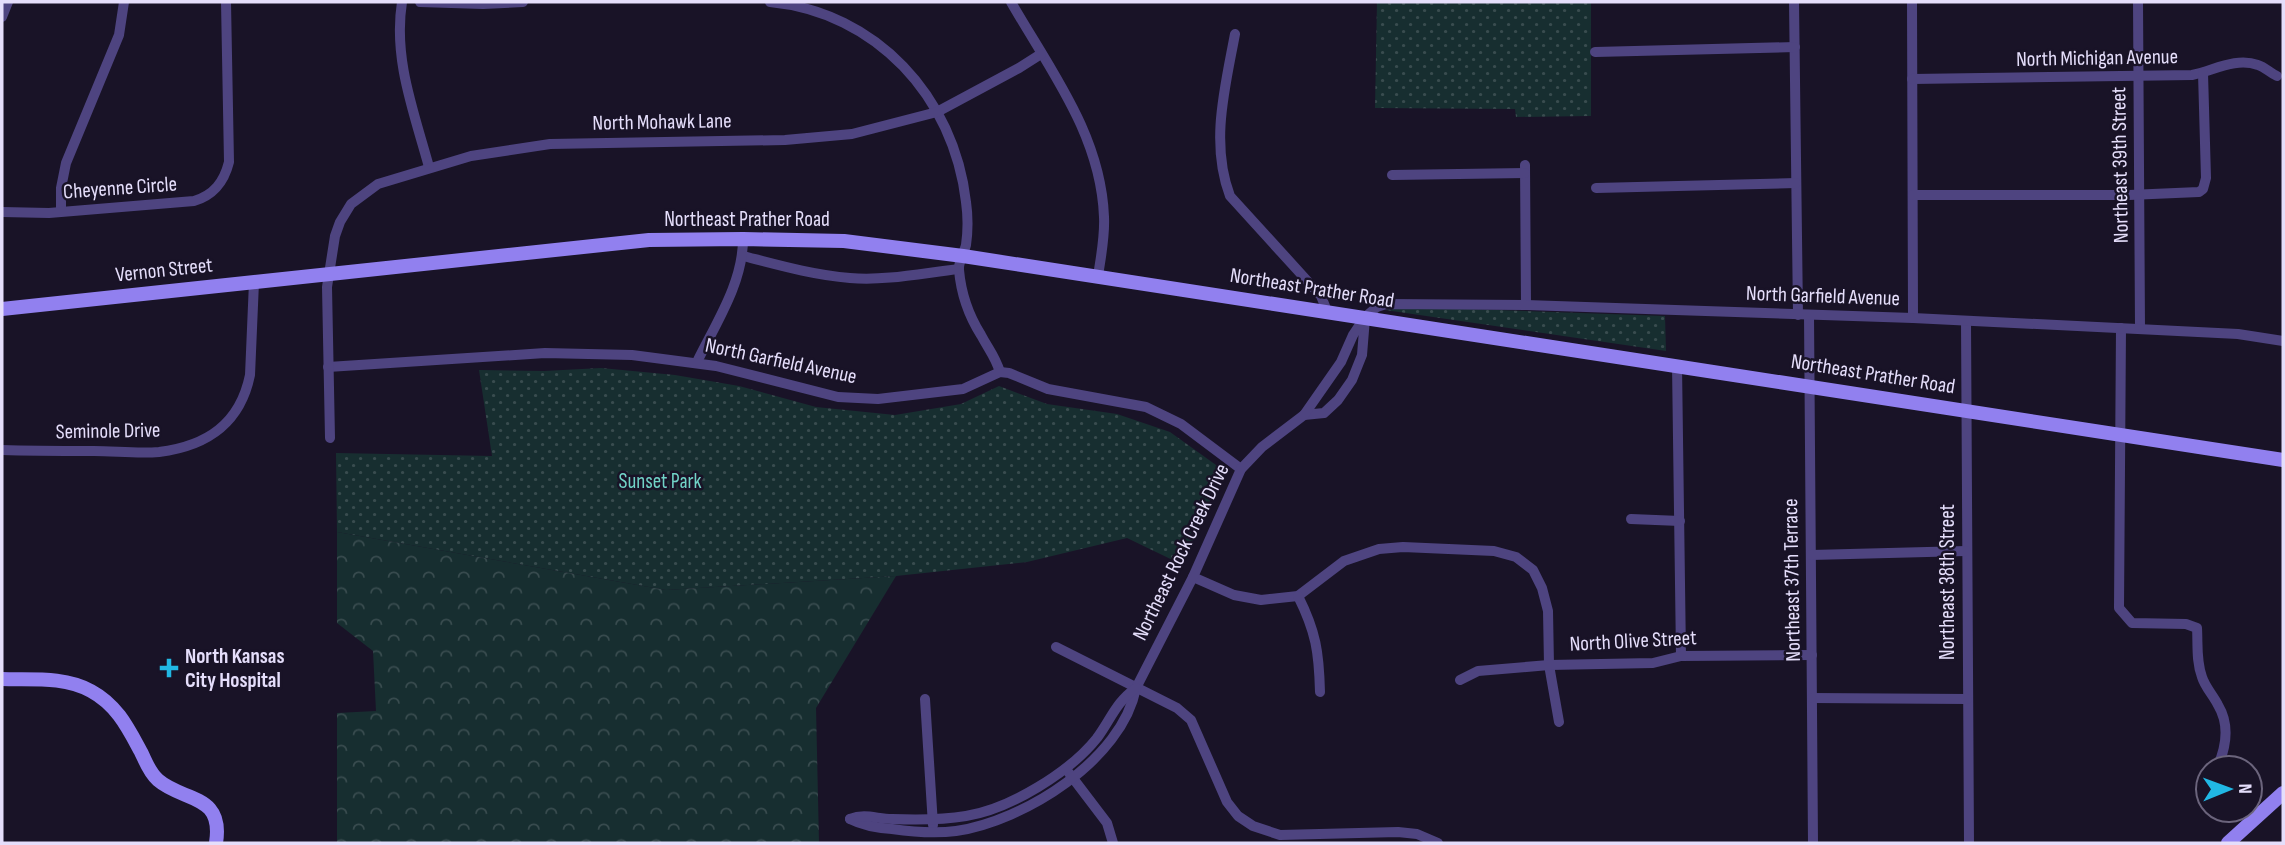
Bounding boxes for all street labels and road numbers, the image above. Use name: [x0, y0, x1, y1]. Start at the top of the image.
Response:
street label: North Michigan Avenue: [2016, 44, 2178, 72]
street label: Northeast 39th Street: [2106, 87, 2134, 243]
street label: North Mohawk Lane: [592, 108, 732, 136]
street label: Cheyenne Circle: [62, 172, 178, 204]
street label: Northeast Prather Road: [664, 207, 830, 232]
street label: Vernon Street: [114, 252, 214, 288]
street label: Northeast Prather Road: [1228, 263, 1396, 313]
street label: North Garfield Avenue: [1746, 281, 1900, 311]
street label: North Garfield Avenue: [703, 333, 859, 389]
street label: Northeast Prather Road: [1789, 349, 1957, 399]
street label: Seminole Drive: [55, 418, 161, 444]
street label: Northeast Rock Creek Drive: [1127, 460, 1235, 644]
street label: Northeast 37th Terrace: [1778, 498, 1806, 662]
street label: Northeast 38th Street: [1935, 504, 1960, 660]
street label: North Olive Street: [1569, 625, 1697, 657]

